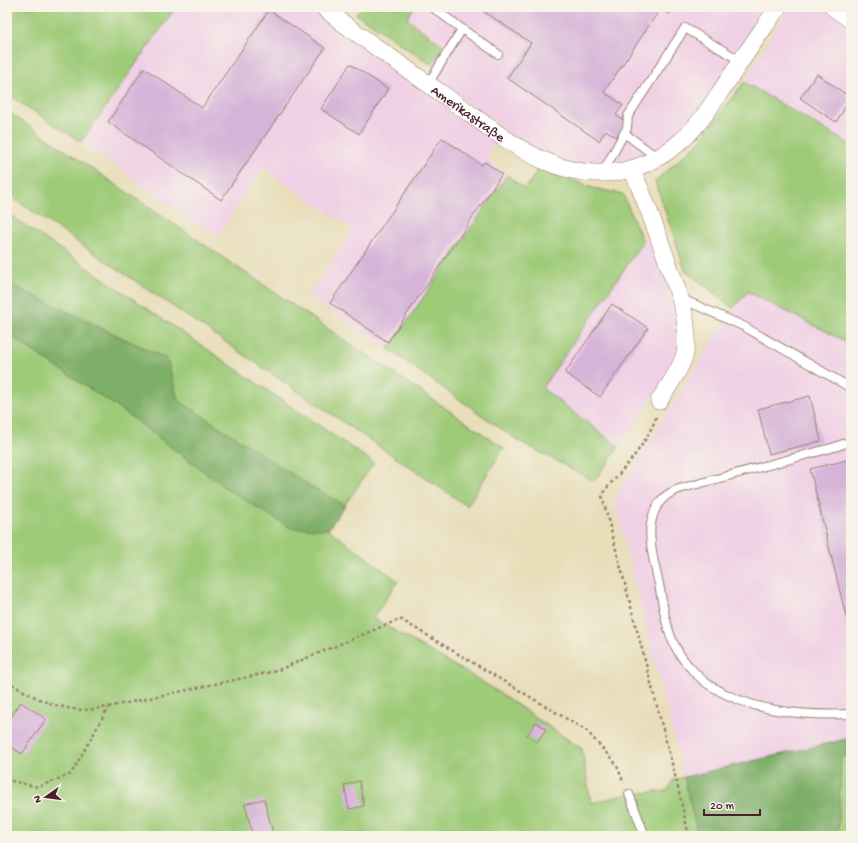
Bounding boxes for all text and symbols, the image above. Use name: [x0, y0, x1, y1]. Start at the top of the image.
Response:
street label: Amerikastraße: [427, 83, 508, 148]
north arrow: [26, 777, 66, 817]
scale bar: [704, 791, 760, 817]
text: N: [32, 794, 45, 804]
text: 20 m: [710, 800, 735, 814]

